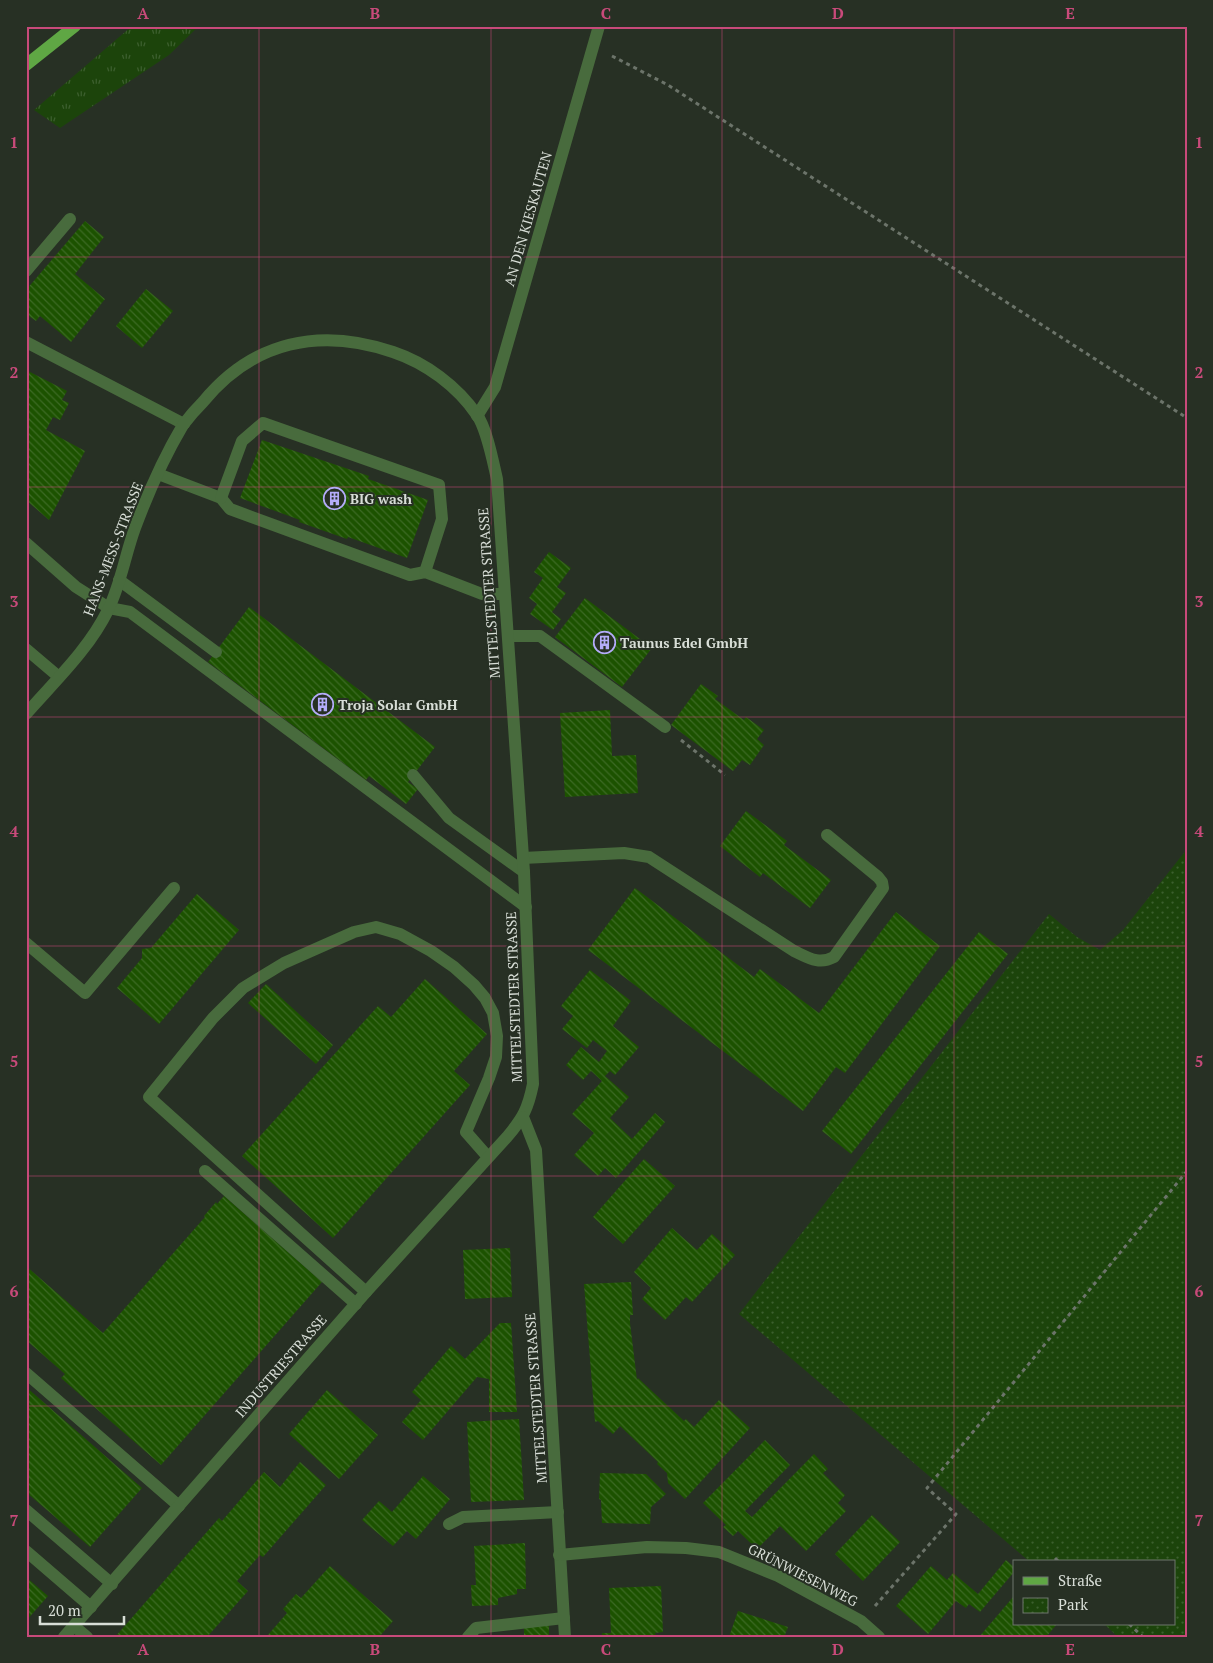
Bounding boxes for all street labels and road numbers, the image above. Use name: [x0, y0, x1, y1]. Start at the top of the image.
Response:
street label: AN DEN KIESKAUTEN: [499, 149, 556, 288]
street label: HANS-MESS-STRASSE: [78, 479, 147, 619]
street label: MITTELSTEDTER STRASSE: [473, 507, 504, 679]
street label: MITTELSTEDTER STRASSE: [501, 911, 526, 1083]
street label: INDUSTRIESTRASSE: [231, 1310, 331, 1421]
street label: MITTELSTEDTER STRASSE: [520, 1312, 551, 1484]
street label: GRÜNWIESENWEG: [745, 1539, 862, 1611]

